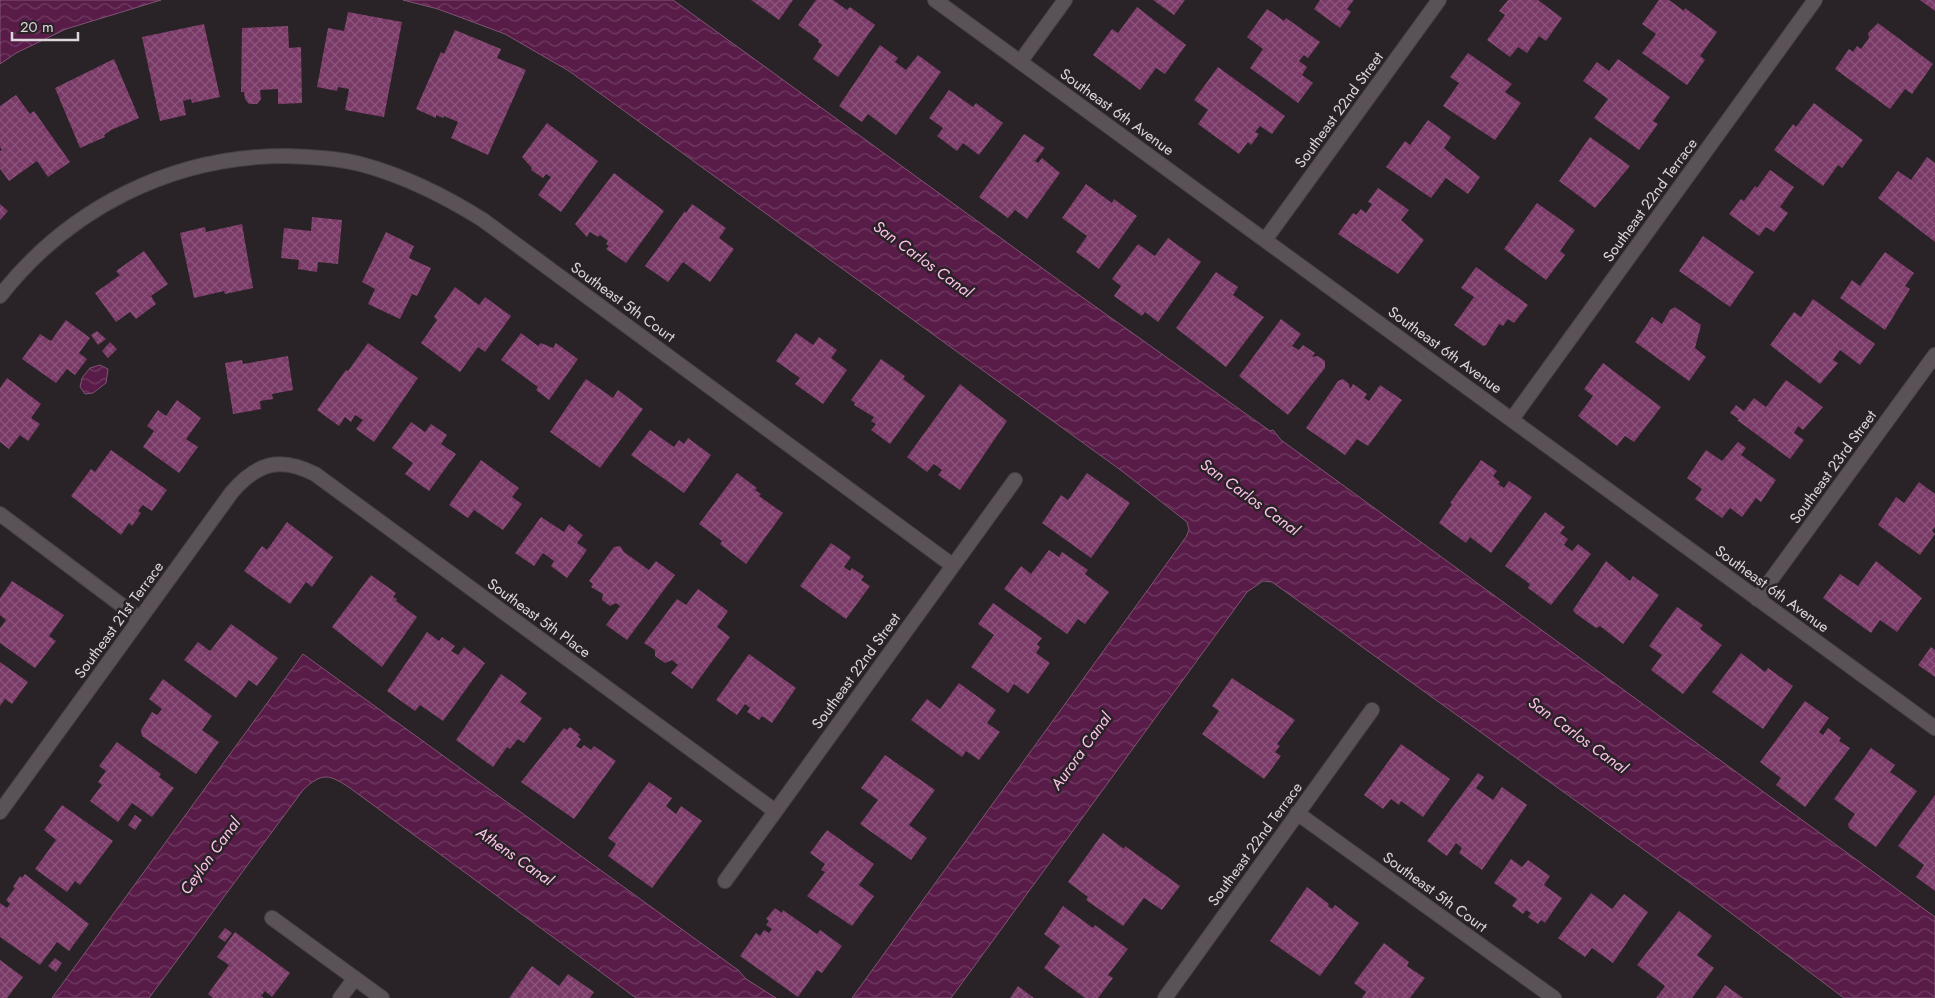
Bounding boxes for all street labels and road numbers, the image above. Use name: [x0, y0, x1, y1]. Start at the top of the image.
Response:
street label: Southeast 22nd Street: [1289, 47, 1389, 173]
street label: Southeast 6th Avenue: [1055, 63, 1179, 161]
street label: Southeast 22nd Terrace: [1597, 133, 1703, 267]
street label: Southeast 5th Court: [566, 257, 680, 348]
street label: Southeast 6th Avenue: [1383, 301, 1507, 399]
street label: Southeast 23rd Street: [1784, 405, 1882, 528]
street label: Southeast 6th Avenue: [1710, 540, 1834, 638]
street label: Southeast 21st Terrace: [69, 557, 169, 683]
street label: Southeast 5th Place: [483, 573, 595, 663]
street label: Southeast 22nd Street: [806, 608, 906, 734]
street label: Southeast 22nd Terrace: [1202, 777, 1308, 911]
street label: Southeast 5th Court: [1378, 847, 1492, 938]

